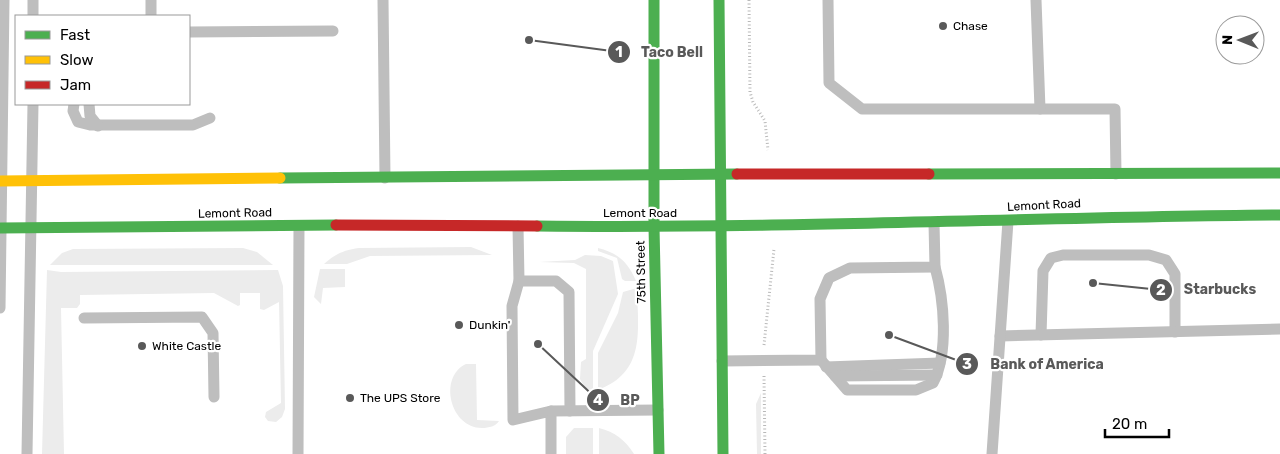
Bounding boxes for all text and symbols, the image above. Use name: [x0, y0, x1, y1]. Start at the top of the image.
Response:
legend: [15, 15, 190, 105]
north arrow: [1215, 15, 1265, 65]
place label: Chase: [953, 19, 988, 33]
marker: Chase: [937, 20, 949, 32]
text: Fast: [60, 26, 90, 44]
text: N: [1219, 35, 1236, 45]
callout: Taco Bell: [606, 37, 713, 66]
text: 1: [615, 43, 623, 61]
text: Taco Bell: [641, 44, 703, 61]
text: Slow: [60, 51, 93, 69]
text: Jam: [60, 76, 91, 94]
street label: Lemont Road: [1007, 196, 1081, 214]
street label: Lemont Road: [198, 205, 272, 221]
street label: Lemont Road: [603, 206, 677, 220]
street label: 75th Street: [633, 240, 649, 304]
callout: Starbucks: [1149, 275, 1266, 304]
text: 2: [1156, 281, 1166, 299]
text: Starbucks: [1184, 281, 1256, 298]
place label: Dunkin': [469, 318, 510, 332]
marker: Dunkin': [453, 319, 465, 331]
place label: White Castle: [152, 339, 222, 353]
marker: White Castle: [136, 340, 148, 352]
callout: Bank of America: [955, 349, 1114, 378]
text: 3: [962, 355, 972, 373]
text: Bank of America: [990, 356, 1104, 373]
callout: BP: [585, 385, 649, 414]
place label: The UPS Store: [360, 391, 441, 405]
text: 4: [593, 391, 603, 409]
marker: The UPS Store: [344, 392, 356, 404]
text: BP: [620, 392, 640, 409]
scale bar: [1105, 406, 1169, 438]
text: 20 m: [1112, 415, 1147, 433]

